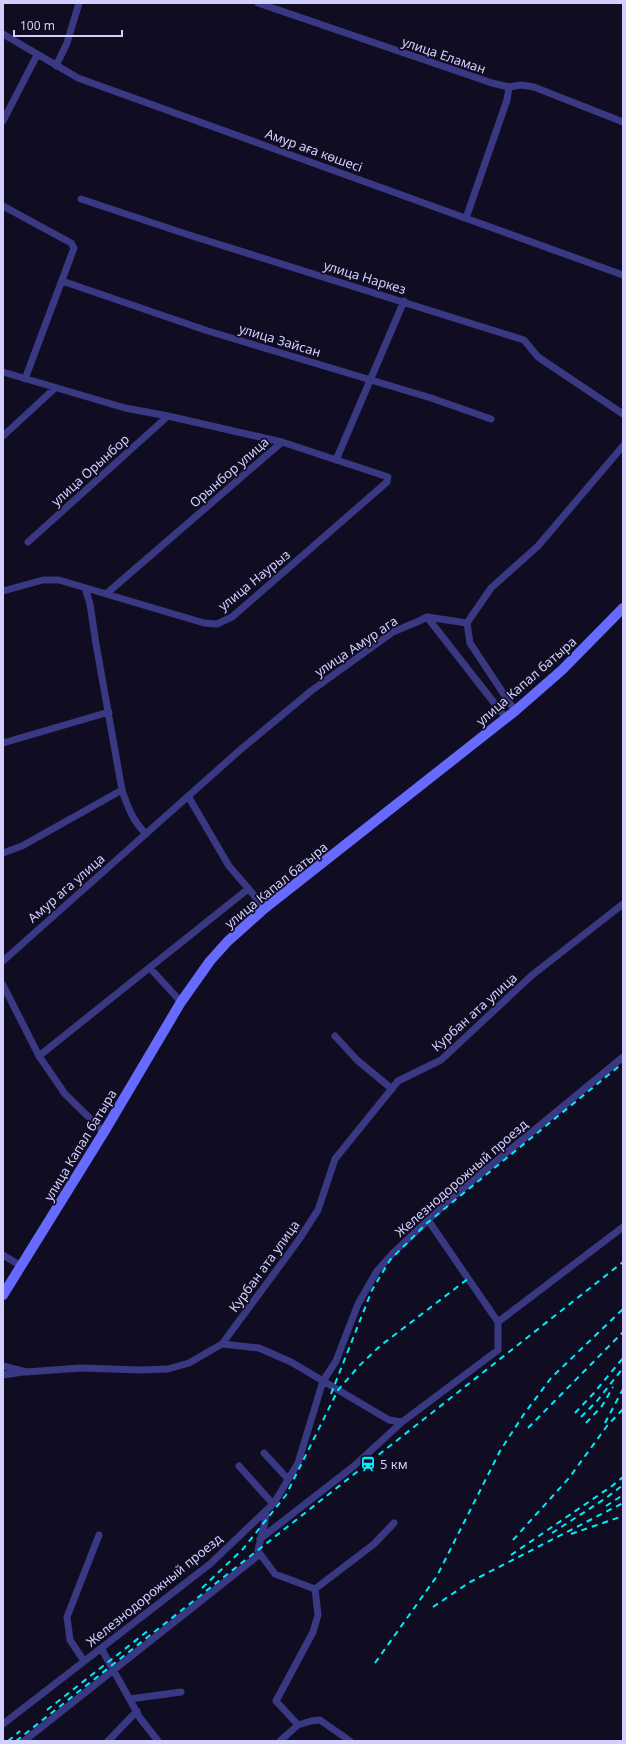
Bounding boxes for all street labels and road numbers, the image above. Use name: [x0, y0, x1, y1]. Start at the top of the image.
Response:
street label: улица Еламан: [400, 32, 488, 78]
street label: Амур аға көшесі: [263, 124, 365, 176]
street label: улица Наркез: [322, 256, 408, 298]
street label: улица Зайсан: [237, 319, 323, 361]
street label: улица Орынбор: [47, 430, 133, 510]
street label: Орынбор улица: [186, 433, 272, 511]
street label: улица Наурыз: [214, 545, 294, 615]
street label: улица Амур ага: [311, 612, 401, 680]
street label: улица Капал батыра: [472, 632, 580, 730]
street label: улица Капал батыра: [221, 838, 331, 932]
street label: Амур ага улица: [24, 850, 108, 926]
street label: Курбан ата улица: [427, 969, 521, 1055]
street label: улица Капал батыра: [39, 1086, 121, 1204]
street label: Железнодорожный проезд: [391, 1115, 531, 1241]
street label: Курбан ата улица: [225, 1216, 303, 1316]
street label: Железнодорожный проезд: [82, 1529, 226, 1651]

